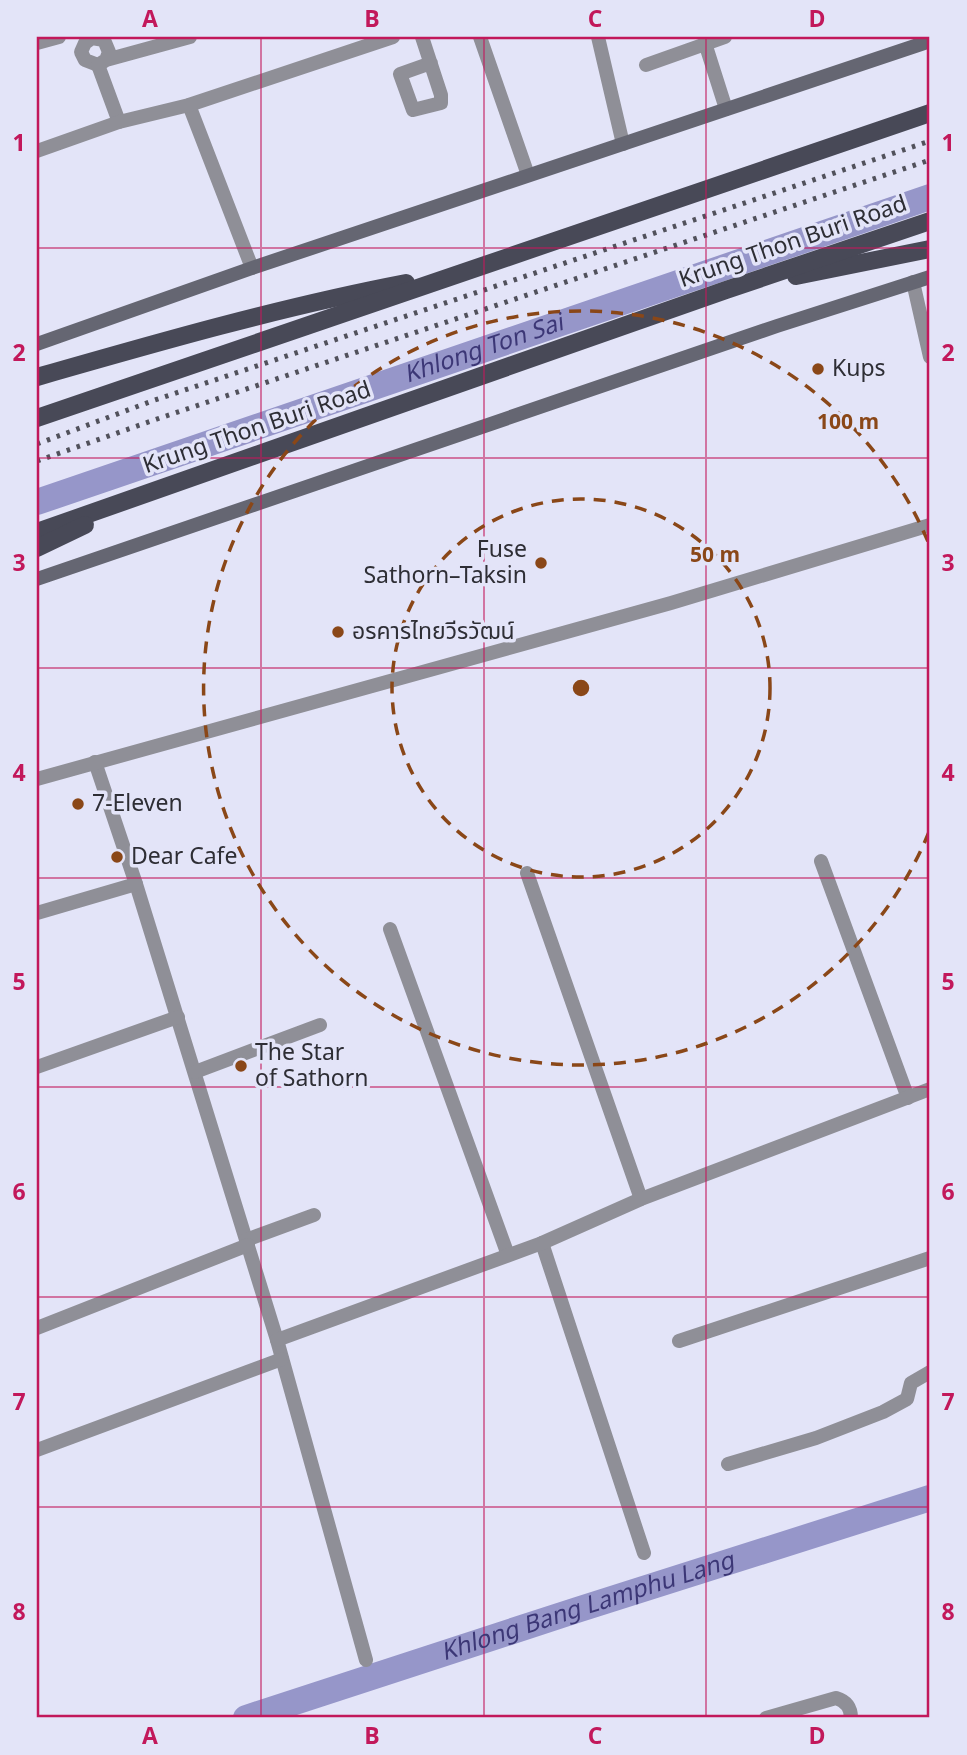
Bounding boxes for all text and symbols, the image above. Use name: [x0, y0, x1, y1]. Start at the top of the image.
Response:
text: A: [142, 3, 158, 37]
text: B: [364, 3, 380, 37]
text: C: [588, 3, 602, 37]
text: D: [808, 3, 826, 37]
text: 1: [12, 127, 26, 161]
text: 1: [941, 127, 955, 161]
street label: Krung Thon Buri Road: [674, 187, 912, 297]
water label: Khlong Ton Sai: [399, 305, 571, 393]
text: 2: [12, 337, 26, 371]
text: 2: [941, 337, 955, 371]
place label: Kups: [832, 352, 886, 386]
marker: Kups: [810, 361, 826, 377]
street label: Krung Thon Buri Road: [138, 373, 376, 483]
text: 100 m: [817, 407, 879, 438]
place label: Fuse Sathorn–Taksin: [363, 533, 527, 593]
text: 50 m: [690, 540, 740, 571]
text: 3: [12, 547, 26, 581]
text: 3: [941, 547, 955, 581]
marker: Fuse Sathorn–Taksin: [533, 555, 549, 571]
place label: อรคารไทยวีรวัฒน์: [352, 615, 515, 649]
marker: อรคารไทยวีรวัฒน์: [330, 624, 346, 640]
centre of rings: [569, 676, 593, 700]
text: 4: [12, 757, 26, 791]
text: 4: [941, 757, 955, 791]
place label: 7-Eleven: [92, 787, 183, 821]
marker: 7-Eleven: [70, 796, 86, 812]
place label: Dear Cafe: [131, 840, 237, 874]
marker: Dear Cafe: [109, 849, 125, 865]
text: 5: [12, 966, 26, 1000]
text: 5: [941, 966, 955, 1000]
place label: The Star of Sathorn: [255, 1036, 368, 1096]
marker: The Star of Sathorn: [233, 1058, 249, 1074]
text: 6: [12, 1176, 26, 1210]
text: 6: [941, 1176, 955, 1210]
text: 7: [12, 1386, 26, 1420]
text: 7: [941, 1386, 955, 1420]
water label: Khlong Bang Lamphu Lang: [436, 1543, 740, 1671]
text: 8: [12, 1596, 26, 1630]
text: 8: [941, 1596, 955, 1630]
text: A: [142, 1720, 158, 1754]
text: B: [364, 1720, 380, 1754]
text: C: [588, 1720, 602, 1754]
text: D: [808, 1720, 826, 1754]

